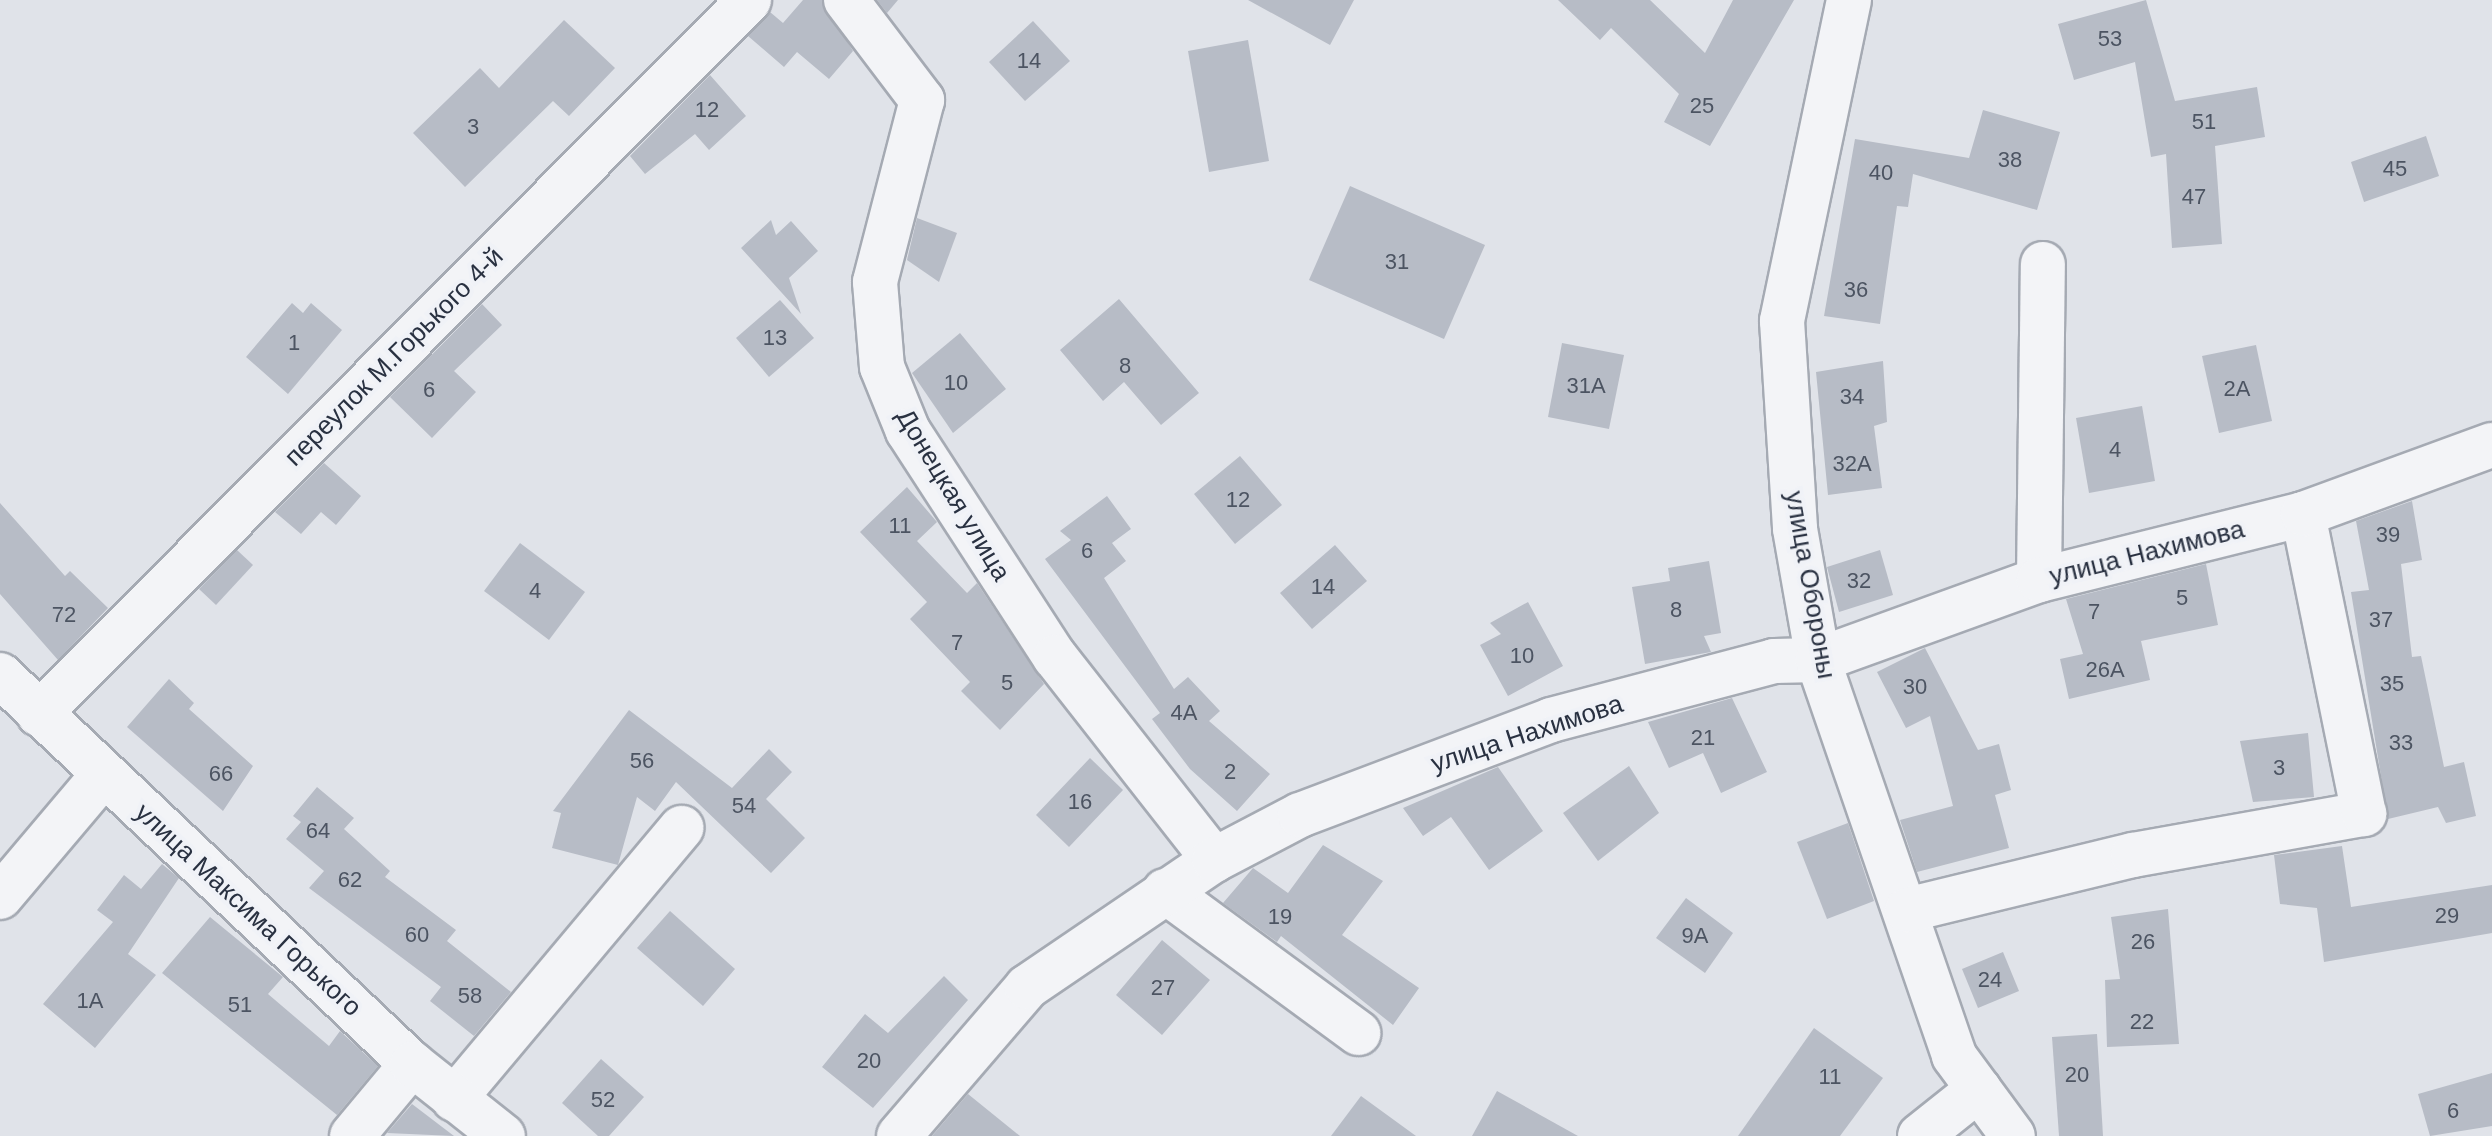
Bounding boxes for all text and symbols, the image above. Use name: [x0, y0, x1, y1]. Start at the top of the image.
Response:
house number: 53: [2098, 26, 2122, 52]
house number: 14: [1017, 48, 1041, 74]
house number: 25: [1690, 93, 1714, 119]
house number: 12: [695, 97, 719, 123]
house number: 51: [2192, 109, 2216, 135]
house number: 3: [467, 114, 479, 140]
house number: 38: [1998, 147, 2022, 173]
house number: 45: [2383, 156, 2407, 182]
house number: 40: [1869, 160, 1893, 186]
house number: 47: [2182, 184, 2206, 210]
street label: переулок М.Горького 4-й: [278, 241, 510, 473]
house number: 31: [1385, 249, 1409, 275]
house number: 36: [1844, 277, 1868, 303]
house number: 13: [763, 325, 787, 351]
house number: 1: [288, 330, 300, 356]
house number: 8: [1119, 353, 1131, 379]
house number: 10: [944, 370, 968, 396]
house number: 31А: [1566, 373, 1606, 399]
house number: 2А: [2224, 376, 2250, 402]
house number: 6: [423, 377, 435, 403]
house number: 34: [1840, 384, 1864, 410]
street label: Донецкая улица: [889, 403, 1017, 587]
house number: 4: [2109, 437, 2121, 463]
house number: 32А: [1832, 451, 1872, 477]
house number: 12: [1226, 487, 1250, 513]
street label: улица Обороны: [1778, 489, 1842, 681]
house number: 11: [889, 513, 911, 539]
street label: улица Нахимова: [2046, 514, 2248, 592]
house number: 39: [2376, 522, 2400, 548]
house number: 6: [1081, 538, 1093, 564]
house number: 32: [1847, 568, 1871, 594]
house number: 14: [1311, 574, 1335, 600]
house number: 4: [529, 578, 541, 604]
house number: 5: [2176, 585, 2188, 611]
house number: 8: [1670, 597, 1682, 623]
house number: 7: [2088, 599, 2100, 625]
house number: 72: [52, 602, 76, 628]
house number: 37: [2369, 607, 2393, 633]
house number: 7: [951, 630, 963, 656]
house number: 10: [1510, 643, 1534, 669]
house number: 26А: [2085, 657, 2125, 683]
house number: 5: [1001, 670, 1013, 696]
house number: 35: [2380, 671, 2404, 697]
house number: 30: [1903, 674, 1927, 700]
street label: улица Нахимова: [1427, 688, 1627, 780]
house number: 4А: [1171, 700, 1197, 726]
house number: 21: [1691, 725, 1715, 751]
house number: 33: [2389, 730, 2413, 756]
house number: 56: [630, 748, 654, 774]
house number: 3: [2273, 755, 2285, 781]
house number: 2: [1224, 759, 1236, 785]
house number: 66: [209, 761, 233, 787]
house number: 16: [1068, 789, 1092, 815]
house number: 54: [732, 793, 756, 819]
street label: улица Максима Горького: [128, 797, 368, 1023]
house number: 64: [306, 818, 330, 844]
house number: 62: [338, 867, 362, 893]
house number: 29: [2435, 903, 2459, 929]
house number: 19: [1268, 904, 1292, 930]
house number: 60: [405, 922, 429, 948]
house number: 9А: [1682, 923, 1708, 949]
house number: 26: [2131, 929, 2155, 955]
house number: 24: [1978, 967, 2002, 993]
house number: 27: [1151, 975, 1175, 1001]
house number: 58: [458, 983, 482, 1009]
house number: 1А: [77, 988, 103, 1014]
house number: 51: [228, 992, 252, 1018]
house number: 22: [2130, 1009, 2154, 1035]
house number: 20: [857, 1048, 881, 1074]
house number: 20: [2065, 1062, 2089, 1088]
house number: 11: [1819, 1064, 1841, 1090]
house number: 52: [591, 1087, 615, 1113]
house number: 6: [2447, 1098, 2459, 1124]

